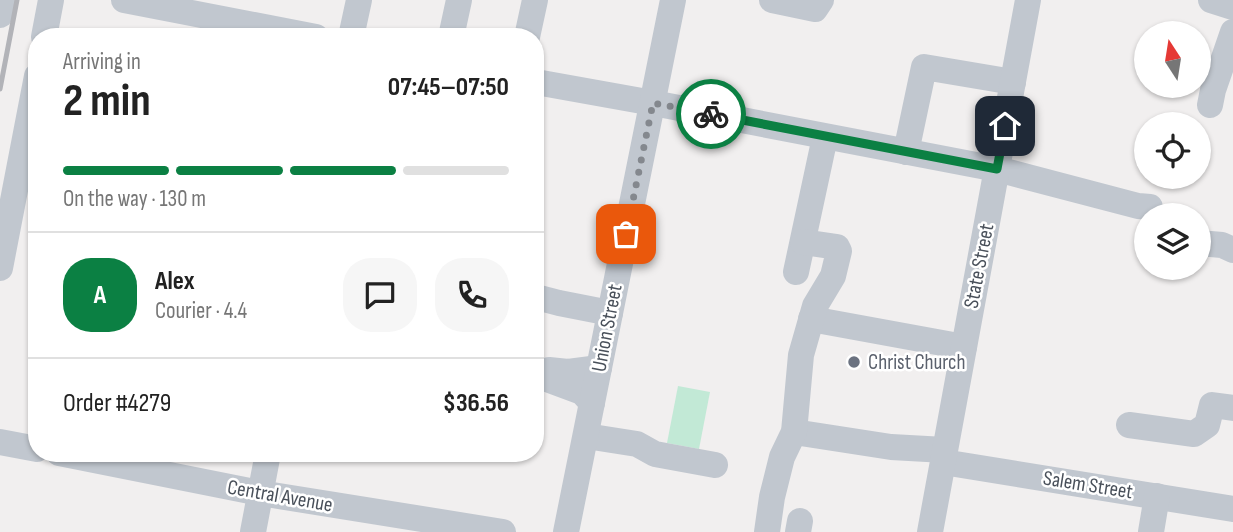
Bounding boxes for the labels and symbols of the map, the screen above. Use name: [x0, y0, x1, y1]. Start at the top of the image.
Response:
north arrow: [1134, 21, 1211, 98]
courier: [676, 79, 746, 149]
pin: [975, 96, 1035, 156]
pin: [596, 204, 656, 264]
street label: State Street: [959, 222, 999, 310]
street label: Union Street: [586, 282, 628, 374]
place label: Christ Church: [868, 350, 965, 375]
marker: Christ Church: [846, 354, 862, 370]
street label: Salem Street: [1041, 466, 1135, 504]
street label: Central Avenue: [225, 474, 335, 518]

